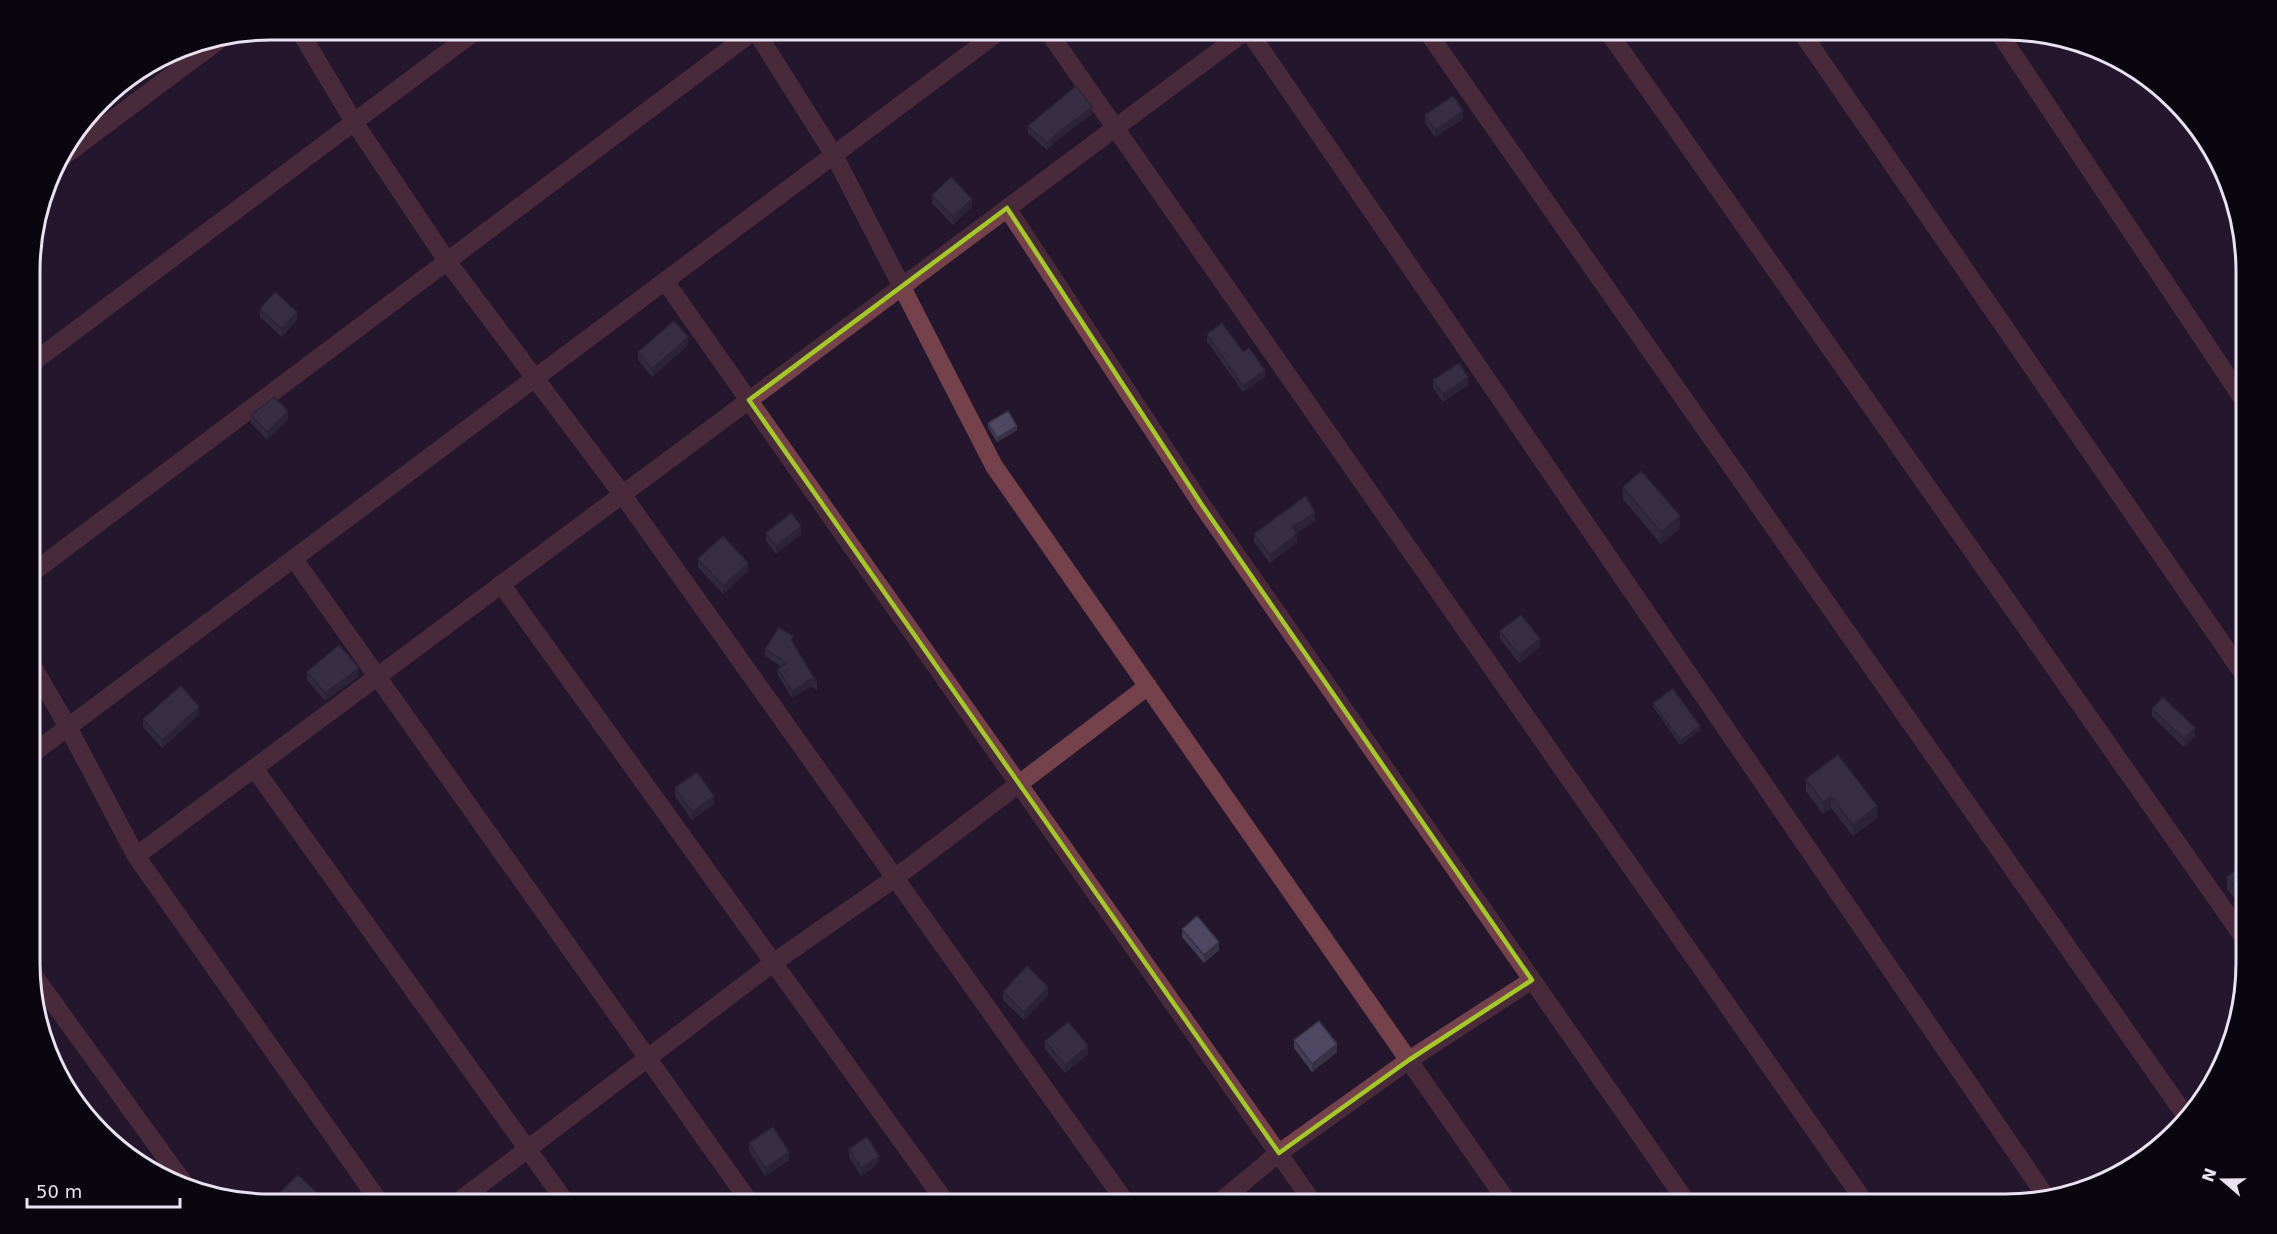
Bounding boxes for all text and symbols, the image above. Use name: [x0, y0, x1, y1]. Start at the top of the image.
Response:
north arrow: [2193, 1150, 2253, 1210]
text: N: [2198, 1165, 2221, 1185]
scale bar: [27, 1171, 180, 1209]
text: 50 m: [36, 1181, 82, 1202]

